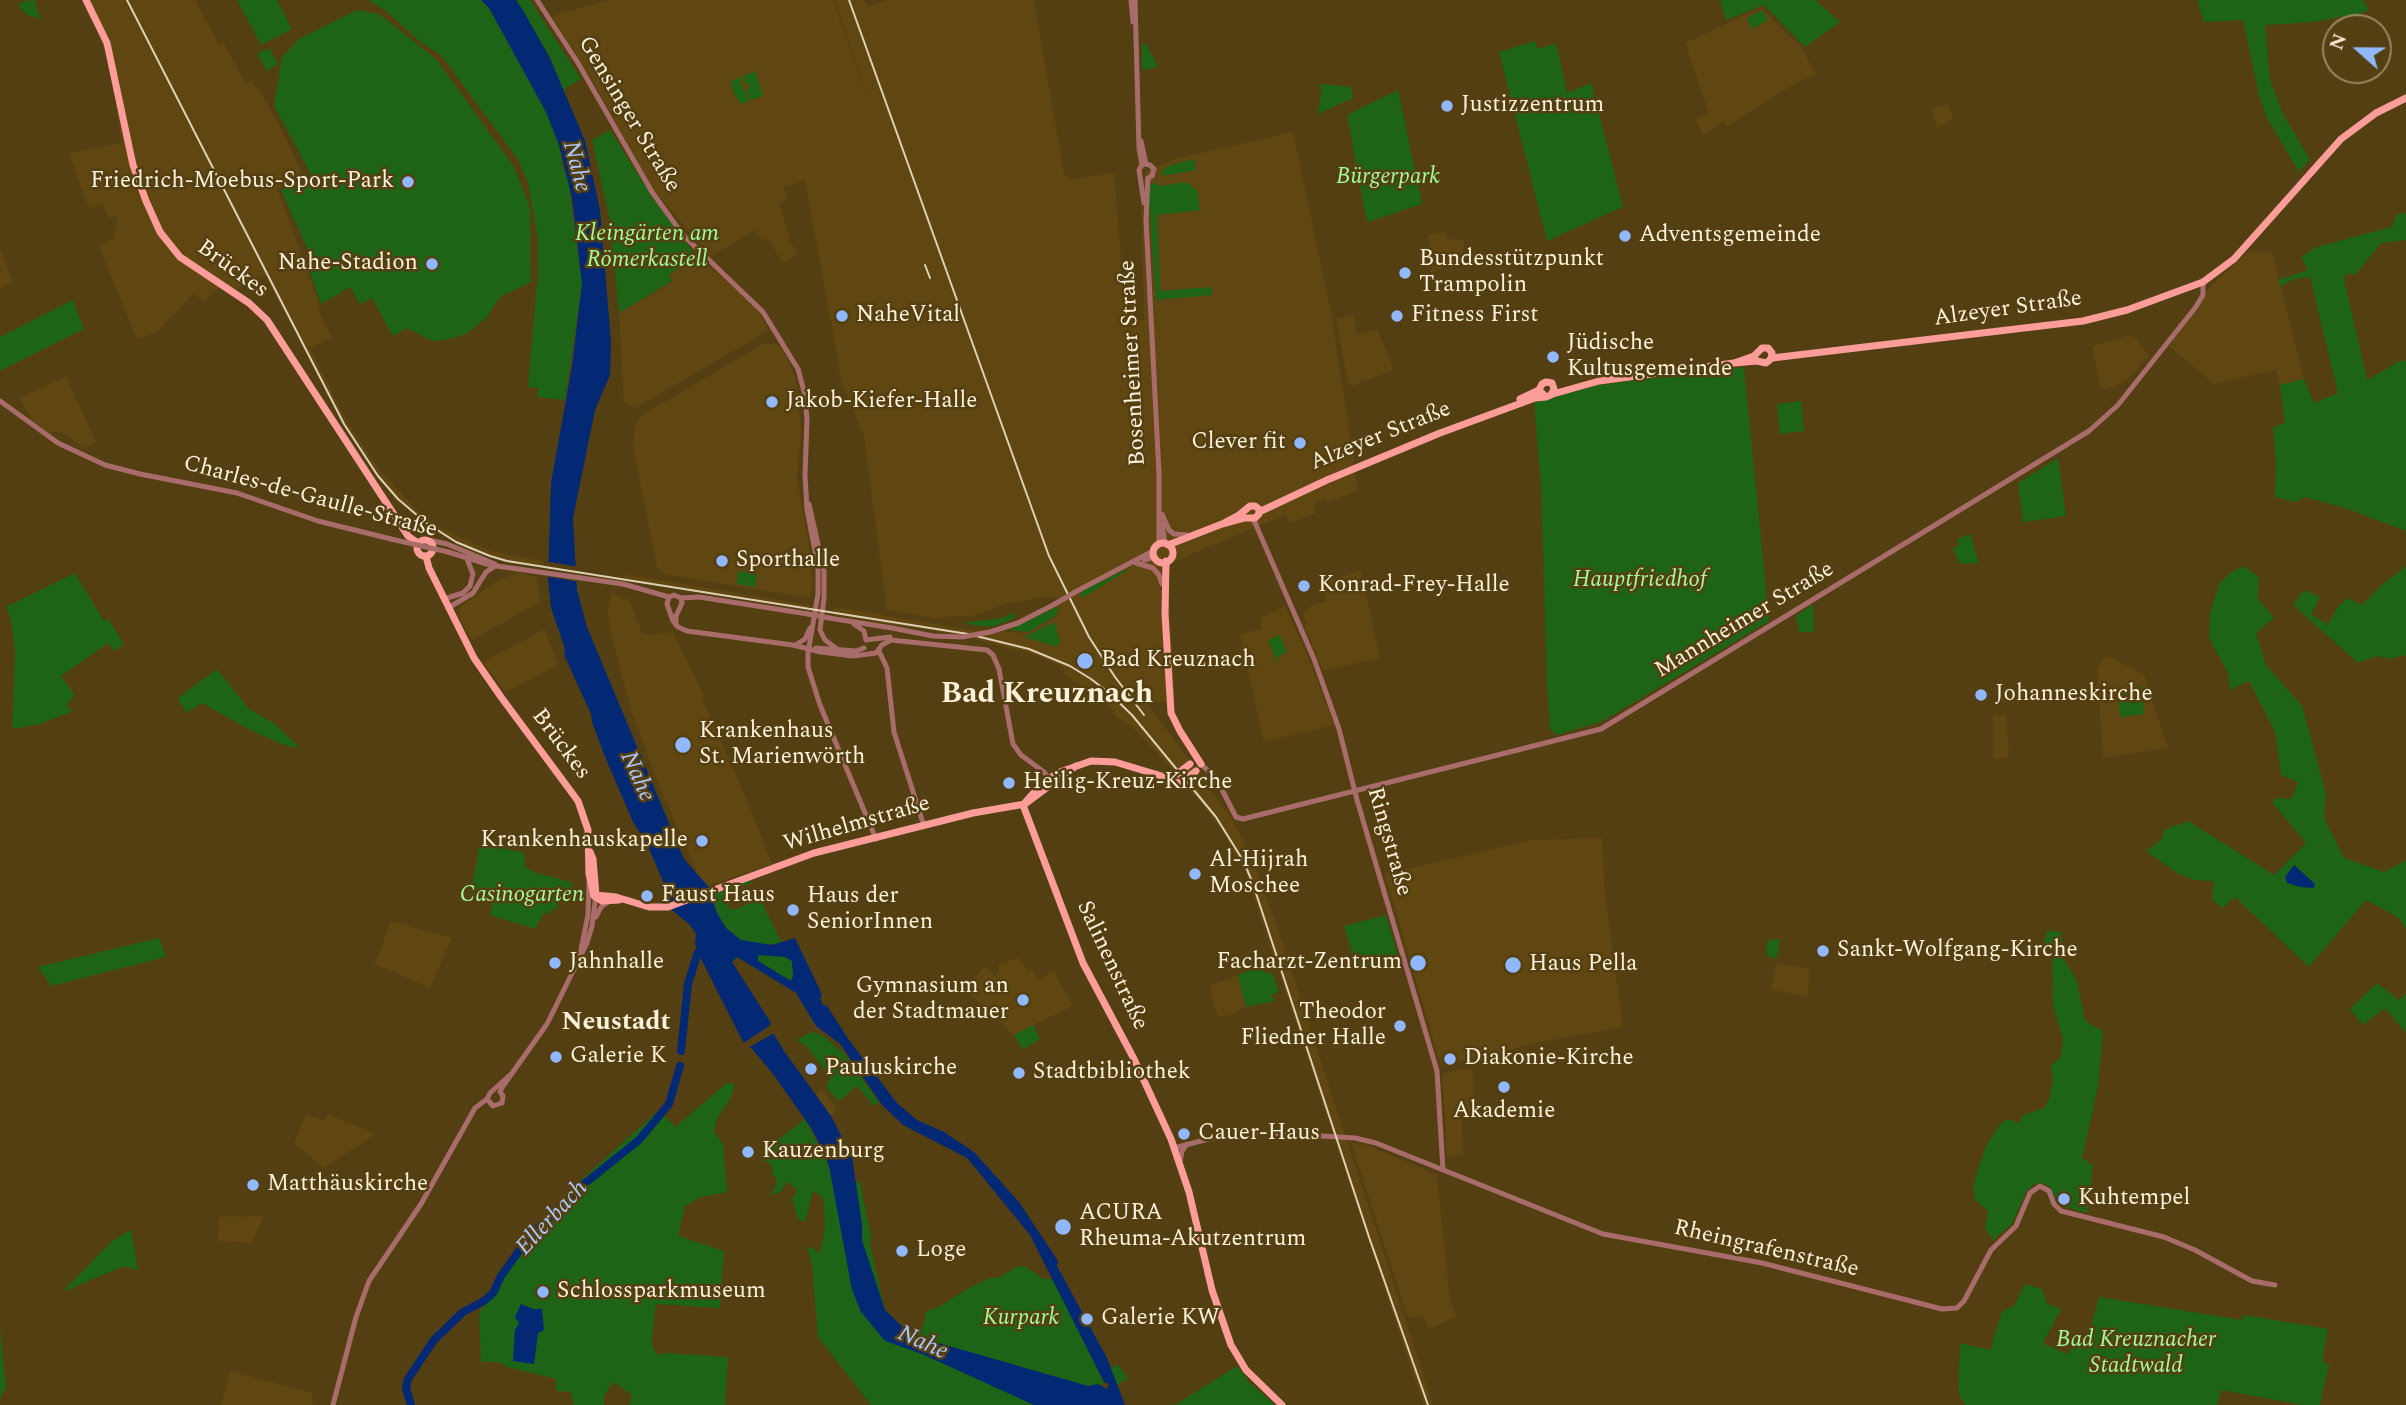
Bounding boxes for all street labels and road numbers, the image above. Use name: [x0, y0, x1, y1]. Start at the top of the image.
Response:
street label: Gensinger Straße: [570, 32, 686, 198]
street label: Brückes: [191, 235, 273, 305]
street label: Bosenheimer Straße: [1115, 259, 1153, 467]
street label: Alzeyer Straße: [1932, 286, 2084, 334]
street label: Alzeyer Straße: [1307, 396, 1455, 478]
street label: Charles-de-Gaulle-Straße: [180, 451, 440, 545]
street label: Mannheimer Straße: [1650, 557, 1840, 685]
street label: Brückes: [524, 704, 596, 786]
street label: Ringstraße: [1359, 785, 1417, 899]
street label: Wilhelmstraße: [781, 791, 933, 859]
street label: Salinenstraße: [1069, 897, 1153, 1035]
street label: Rheingrafenstraße: [1671, 1215, 1861, 1285]

